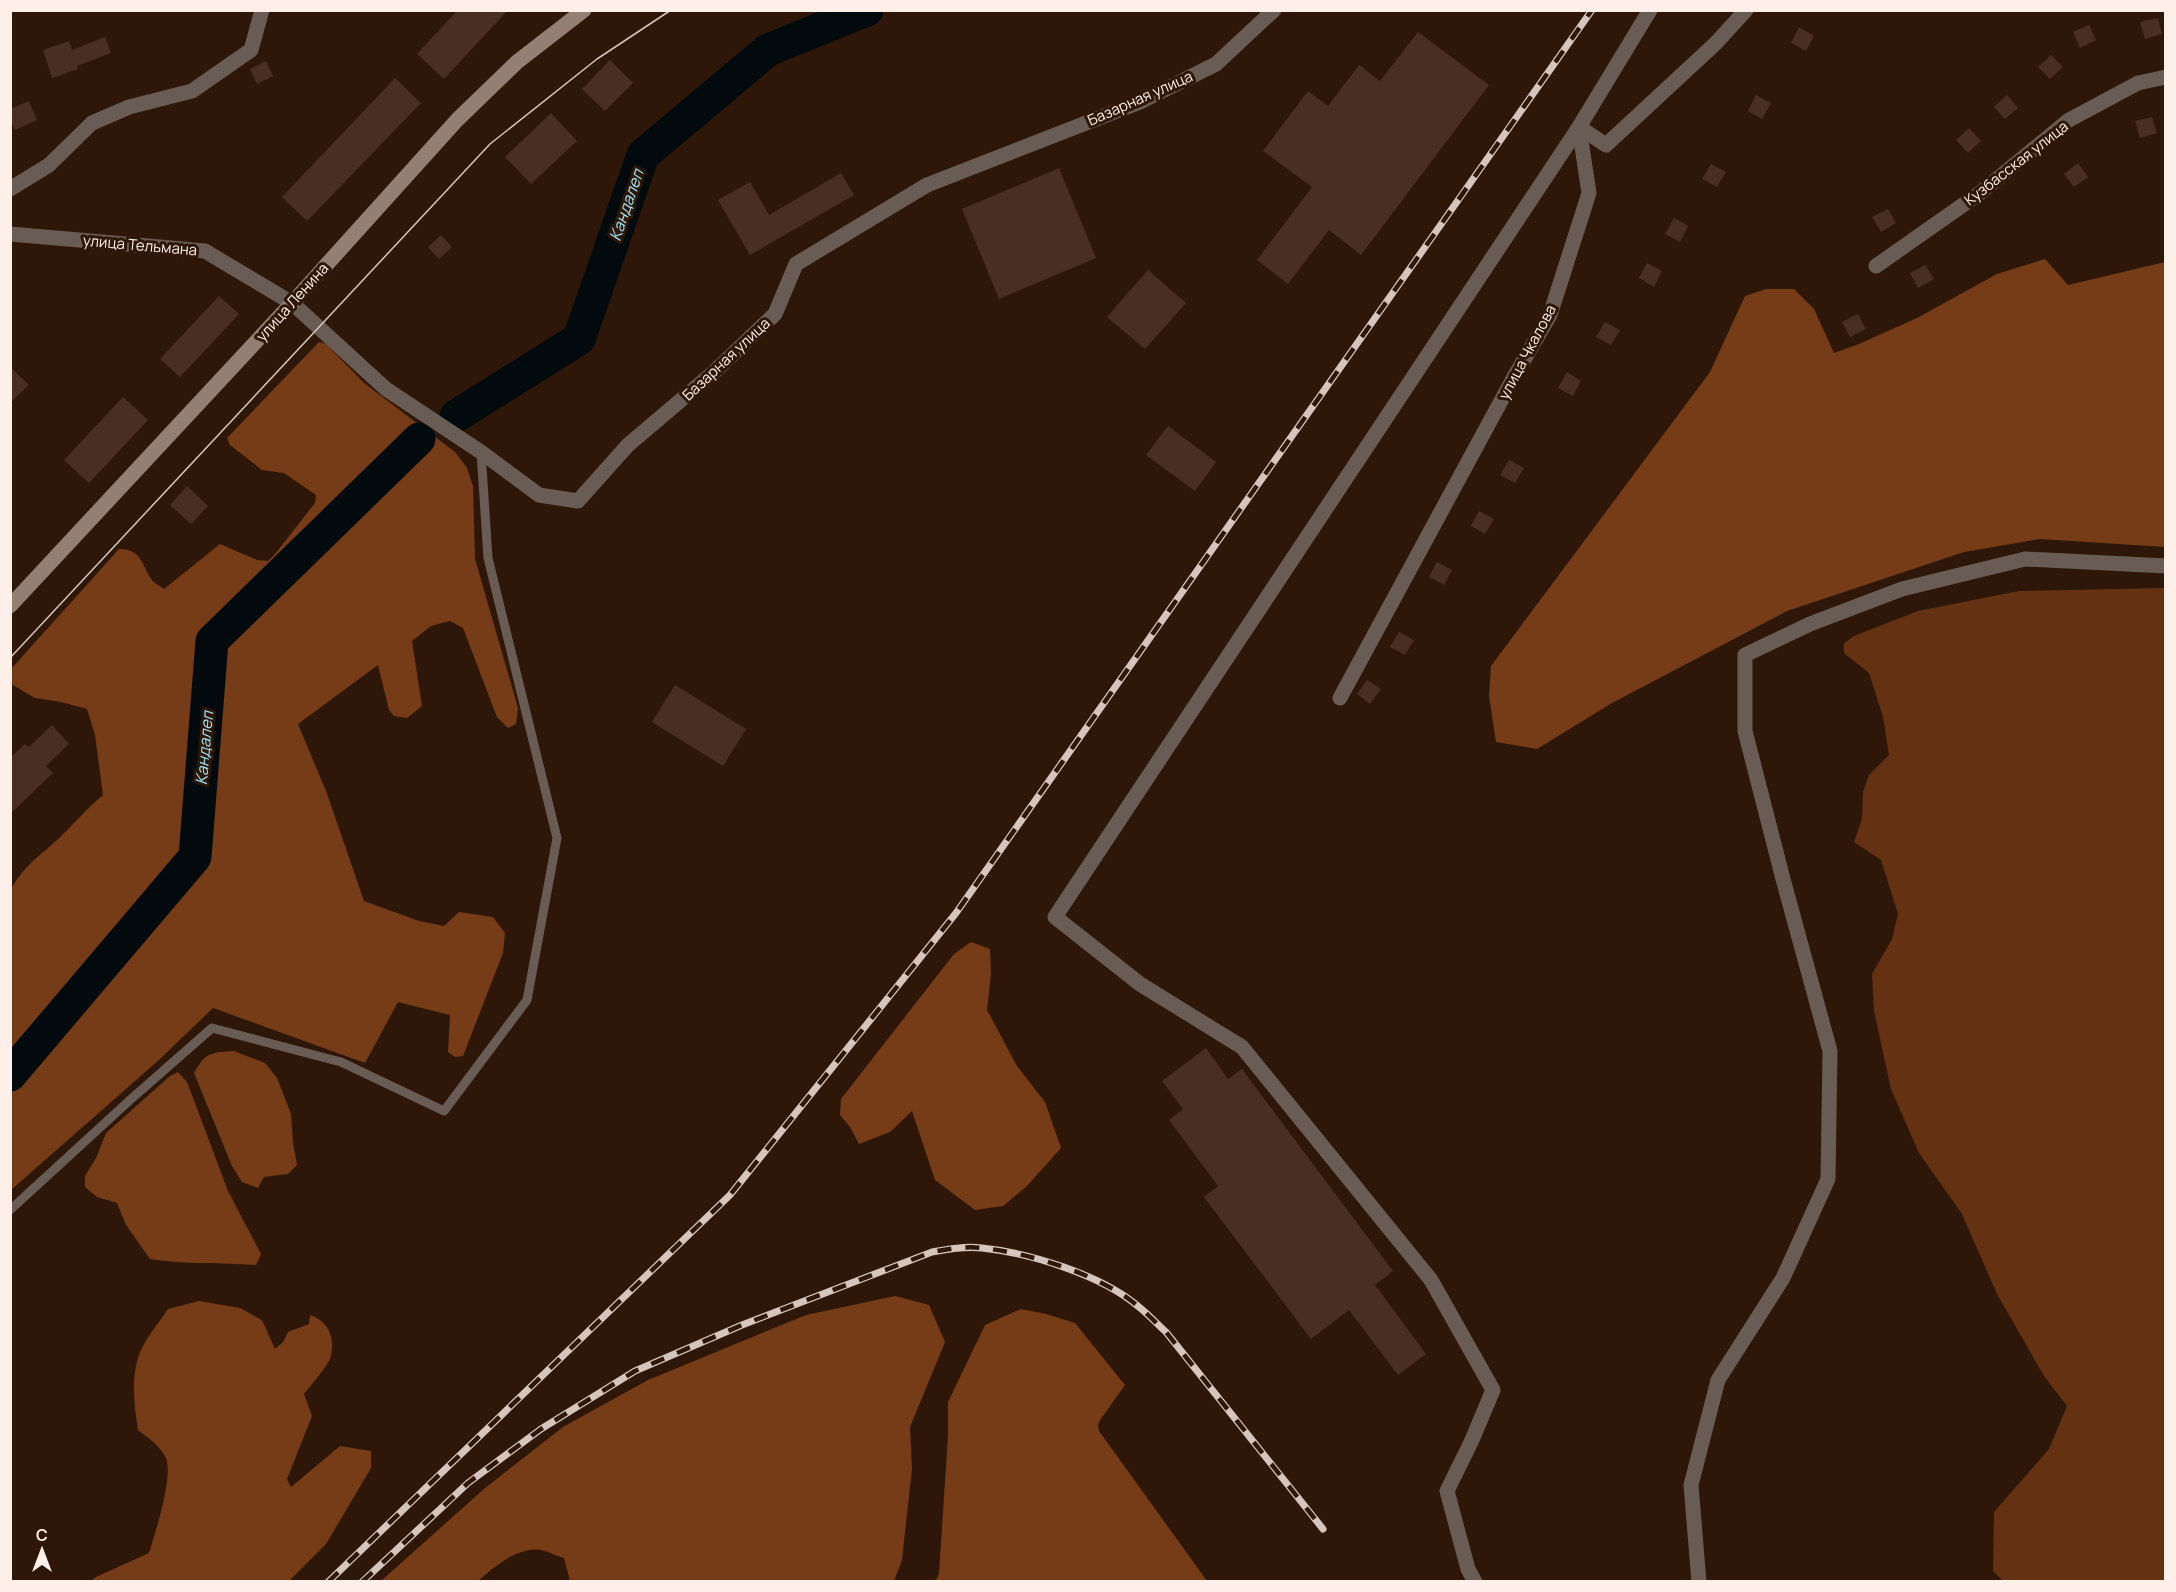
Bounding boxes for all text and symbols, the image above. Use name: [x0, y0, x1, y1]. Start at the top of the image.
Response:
street label: Базарная улица: [1084, 65, 1196, 131]
street label: Кузбасская улица: [1960, 116, 2072, 210]
water label: Кандалеп: [604, 165, 649, 244]
street label: улица Тельмана: [82, 230, 198, 260]
street label: улица Ленина: [251, 258, 333, 346]
street label: улица Чкалова: [1493, 301, 1561, 403]
street label: Базарная улица: [677, 313, 775, 405]
water label: Кандалеп: [190, 708, 218, 786]
north arrow: [12, 1520, 72, 1580]
text: С: [36, 1524, 48, 1546]

